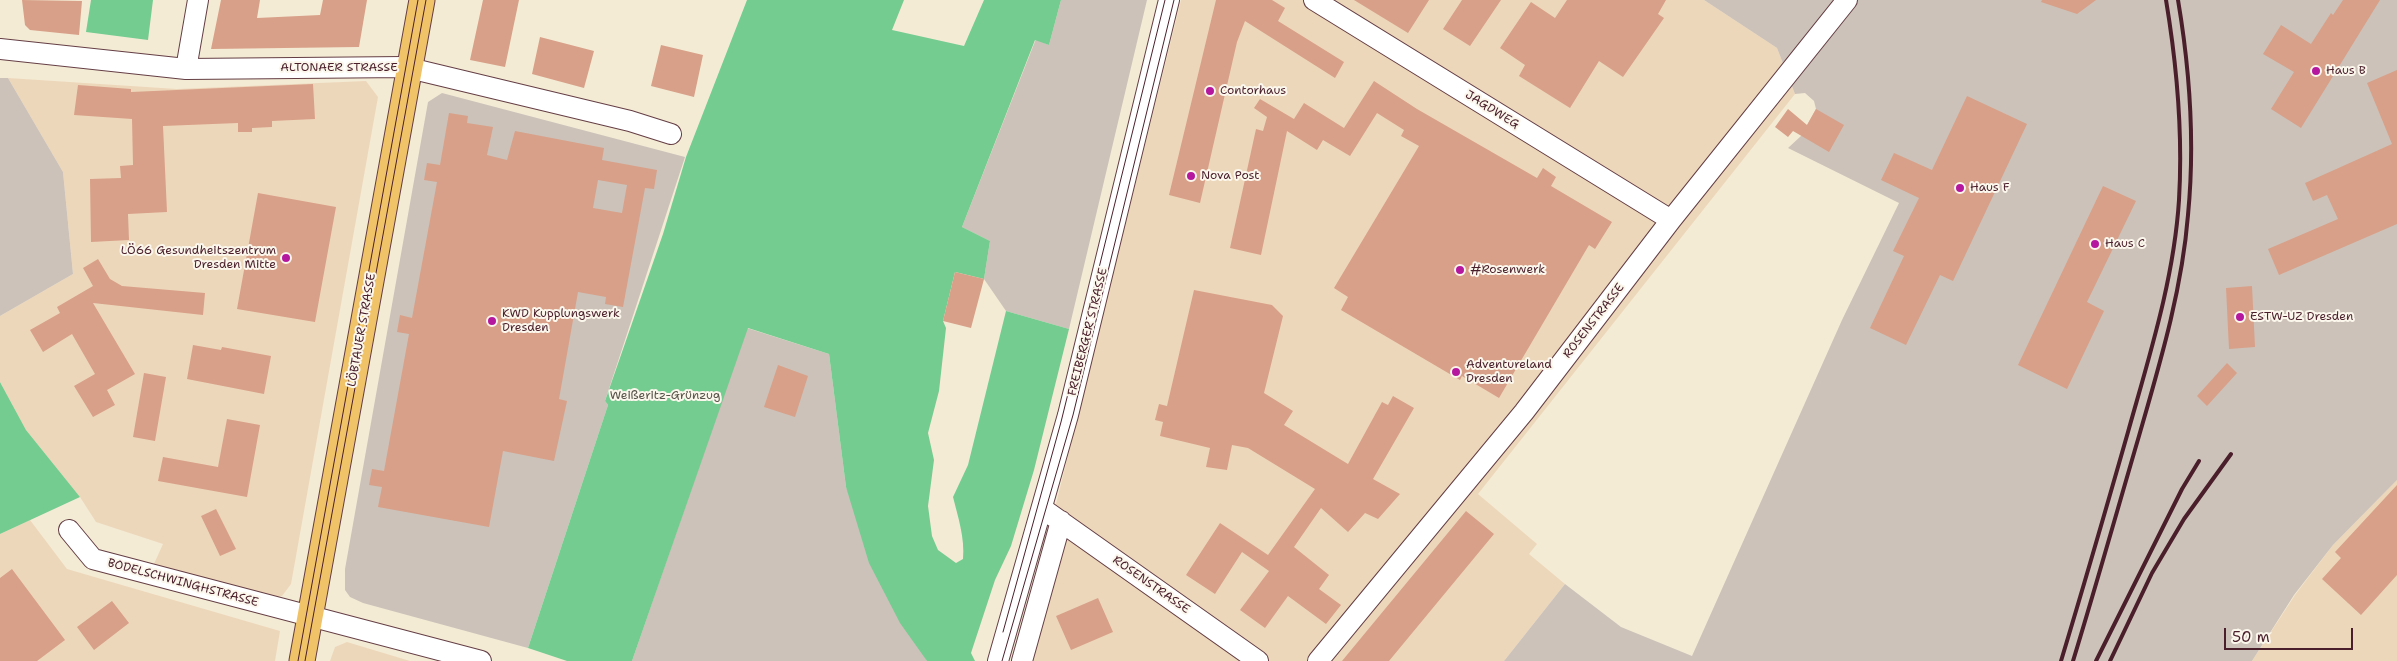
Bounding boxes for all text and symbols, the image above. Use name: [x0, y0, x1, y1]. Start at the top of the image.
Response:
street label: ALTONAER STRASSE: [280, 61, 398, 75]
place label: Haus B: [2326, 64, 2366, 78]
marker: Haus B: [2310, 65, 2322, 77]
place label: Contorhaus: [1220, 84, 1286, 98]
marker: Contorhaus: [1204, 85, 1216, 97]
street label: JAGDWEG: [1462, 88, 1522, 132]
place label: Nova Post: [1201, 169, 1260, 183]
marker: Nova Post: [1185, 170, 1197, 182]
place label: Haus F: [1970, 181, 2010, 195]
marker: Haus F: [1954, 182, 1966, 194]
place label: Haus C: [2105, 237, 2145, 251]
marker: Haus C: [2089, 238, 2101, 250]
place label: LÖ66 Gesundheitszentrum Dresden Mitte: [121, 244, 276, 272]
marker: LÖ66 Gesundheitszentrum Dresden Mitte: [280, 252, 292, 264]
place label: #Rosenwerk: [1470, 263, 1545, 277]
marker: #Rosenwerk: [1454, 264, 1466, 276]
street label: FREIBERGER STRASSE: [1065, 267, 1111, 397]
street label: LÖBTAUER STRASSE: [345, 272, 379, 388]
street label: ROSENSTRASSE: [1560, 281, 1628, 361]
place label: KWD Kupplungswerk Dresden: [502, 307, 620, 335]
place label: ESTW-UZ Dresden: [2250, 310, 2353, 324]
marker: ESTW-UZ Dresden: [2234, 311, 2246, 323]
marker: KWD Kupplungswerk Dresden: [486, 315, 498, 327]
place label: Adventureland Dresden: [1466, 358, 1552, 386]
marker: Adventureland Dresden: [1450, 366, 1462, 378]
park label: Weißeritz-Grünzug: [610, 389, 720, 403]
street label: ROSENSTRASSE: [1110, 553, 1192, 617]
street label: BODELSCHWINGHSTRASSE: [106, 556, 260, 610]
scale bar: [2227, 618, 2356, 650]
text: 50 m: [2232, 627, 2270, 647]

